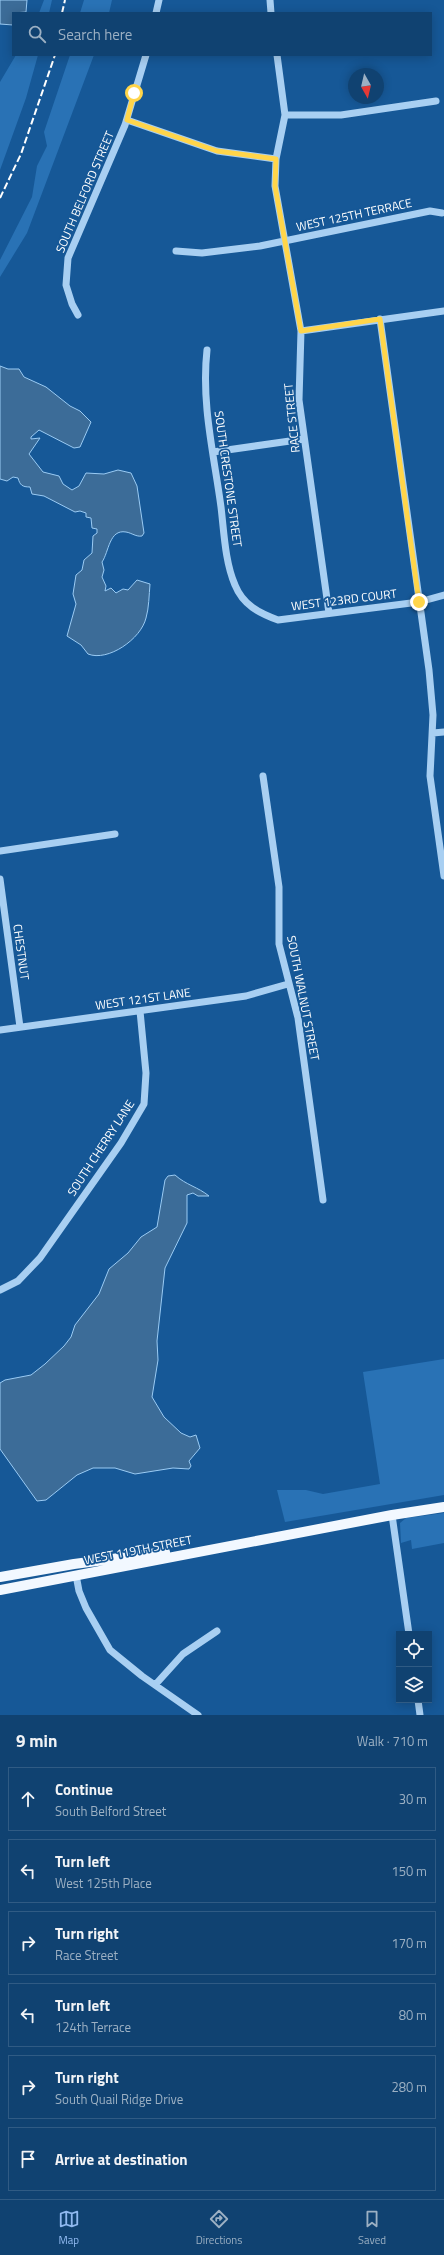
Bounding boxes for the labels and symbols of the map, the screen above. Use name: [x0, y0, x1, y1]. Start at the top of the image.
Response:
north arrow: [348, 68, 384, 104]
route start: [125, 84, 143, 102]
street label: SOUTH BELFORD STREET: [50, 127, 119, 256]
street label: WEST 125TH TERRACE: [294, 193, 414, 236]
street label: RACE STREET: [278, 382, 305, 454]
street label: SOUTH CRESTONE STREET: [210, 410, 248, 549]
street label: WEST 123RD COURT: [290, 584, 399, 615]
route end: [410, 593, 428, 611]
street label: CHESTNUT: [8, 923, 35, 982]
street label: SOUTH WALNUT STREET: [282, 934, 325, 1063]
street label: WEST 121ST LANE: [94, 982, 192, 1015]
street label: SOUTH CHERRY LANE: [62, 1095, 139, 1200]
street label: WEST 119TH STREET: [82, 1530, 194, 1569]

